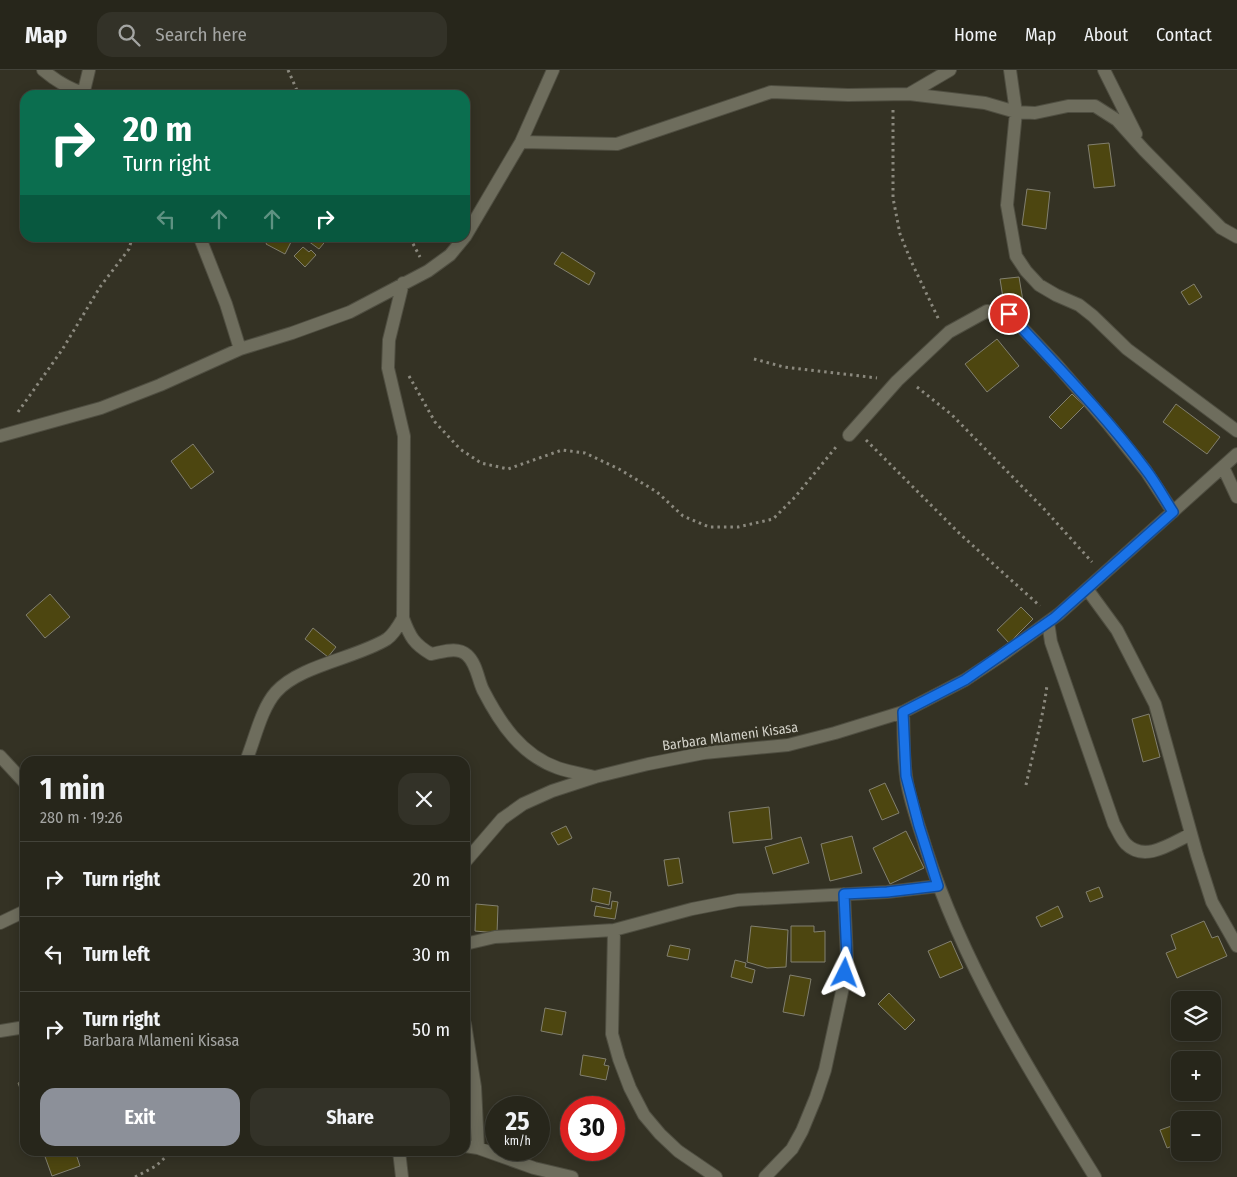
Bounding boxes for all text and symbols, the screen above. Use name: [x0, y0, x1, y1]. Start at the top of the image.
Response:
search box: [97, 12, 447, 57]
text: Map: [25, 21, 67, 49]
icon: search: [115, 21, 143, 49]
text: Search here: [155, 23, 247, 46]
text: Home: [954, 24, 997, 46]
text: Map: [1025, 24, 1056, 46]
text: About: [1084, 24, 1128, 46]
text: Contact: [1156, 24, 1212, 46]
text: 20 m: [123, 108, 192, 150]
icon: right: [40, 110, 105, 175]
text: Turn right: [123, 150, 211, 177]
icon: left: [152, 205, 180, 233]
icon: ahead: [205, 205, 233, 233]
icon: ahead: [258, 205, 286, 233]
icon: right: [311, 205, 339, 233]
pin: [988, 293, 1030, 335]
icon: arrive: [995, 300, 1023, 328]
street label: Barbara Mlameni Kisasa: [661, 719, 799, 754]
text: 1 min: [40, 771, 105, 807]
button: close: [398, 773, 450, 825]
text: 280 m · 19:26: [40, 808, 123, 827]
icon: right: [40, 865, 68, 893]
text: Turn right: [83, 868, 160, 891]
text: 20 m: [413, 868, 450, 891]
icon: left: [40, 940, 68, 968]
text: Turn left: [83, 943, 150, 966]
text: 30 m: [412, 943, 450, 966]
position arrow: [818, 946, 870, 998]
map controls: [1171, 991, 1221, 1161]
button: layers: [1171, 991, 1221, 1041]
text: Turn right: [83, 1008, 160, 1031]
icon: right: [40, 1015, 68, 1043]
text: 50 m: [412, 1018, 450, 1041]
text: Barbara Mlameni Kisasa: [83, 1031, 239, 1050]
button: +: [1171, 1051, 1221, 1101]
button: Exit: [40, 1088, 240, 1146]
button: Share: [250, 1088, 450, 1146]
speed limit sign: 30: [560, 1096, 625, 1161]
text: 25: [506, 1107, 529, 1137]
button: −: [1171, 1111, 1221, 1161]
text: km/h: [504, 1134, 531, 1148]

